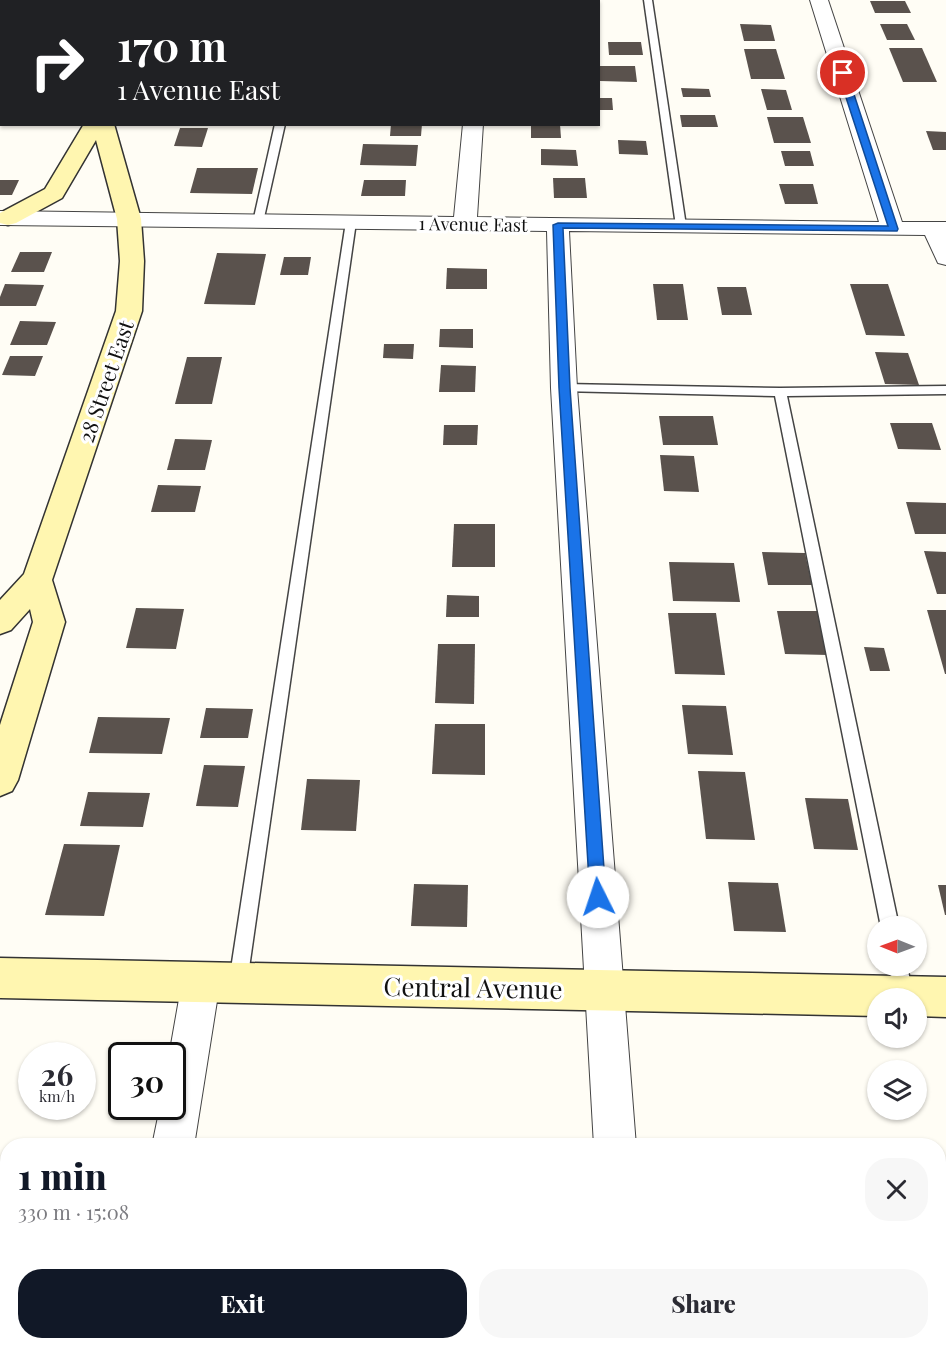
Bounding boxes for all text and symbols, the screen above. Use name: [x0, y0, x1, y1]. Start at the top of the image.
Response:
text: 170 m: [117, 17, 227, 73]
icon: right: [18, 24, 96, 102]
pin: [817, 47, 868, 98]
icon: arrive: [826, 56, 859, 89]
text: 1 Avenue East: [117, 71, 280, 107]
street label: 1 Avenue East: [418, 211, 528, 237]
street label: 28 Street East: [71, 316, 139, 446]
position arrow: [566, 865, 630, 929]
north arrow: [867, 916, 927, 976]
map controls: [867, 916, 927, 1120]
street label: Central Avenue: [383, 968, 563, 1006]
button: sound: [867, 988, 927, 1048]
speed limit sign: 30: [108, 1042, 186, 1120]
text: 26: [41, 1054, 73, 1094]
button: layers: [867, 1060, 927, 1120]
text: km/h: [39, 1086, 75, 1106]
text: 1 min: [18, 1151, 107, 1199]
button: close: [865, 1158, 928, 1221]
text: 330 m · 15:08: [18, 1198, 129, 1225]
button: Exit: [18, 1269, 467, 1338]
button: Share: [479, 1269, 928, 1338]

